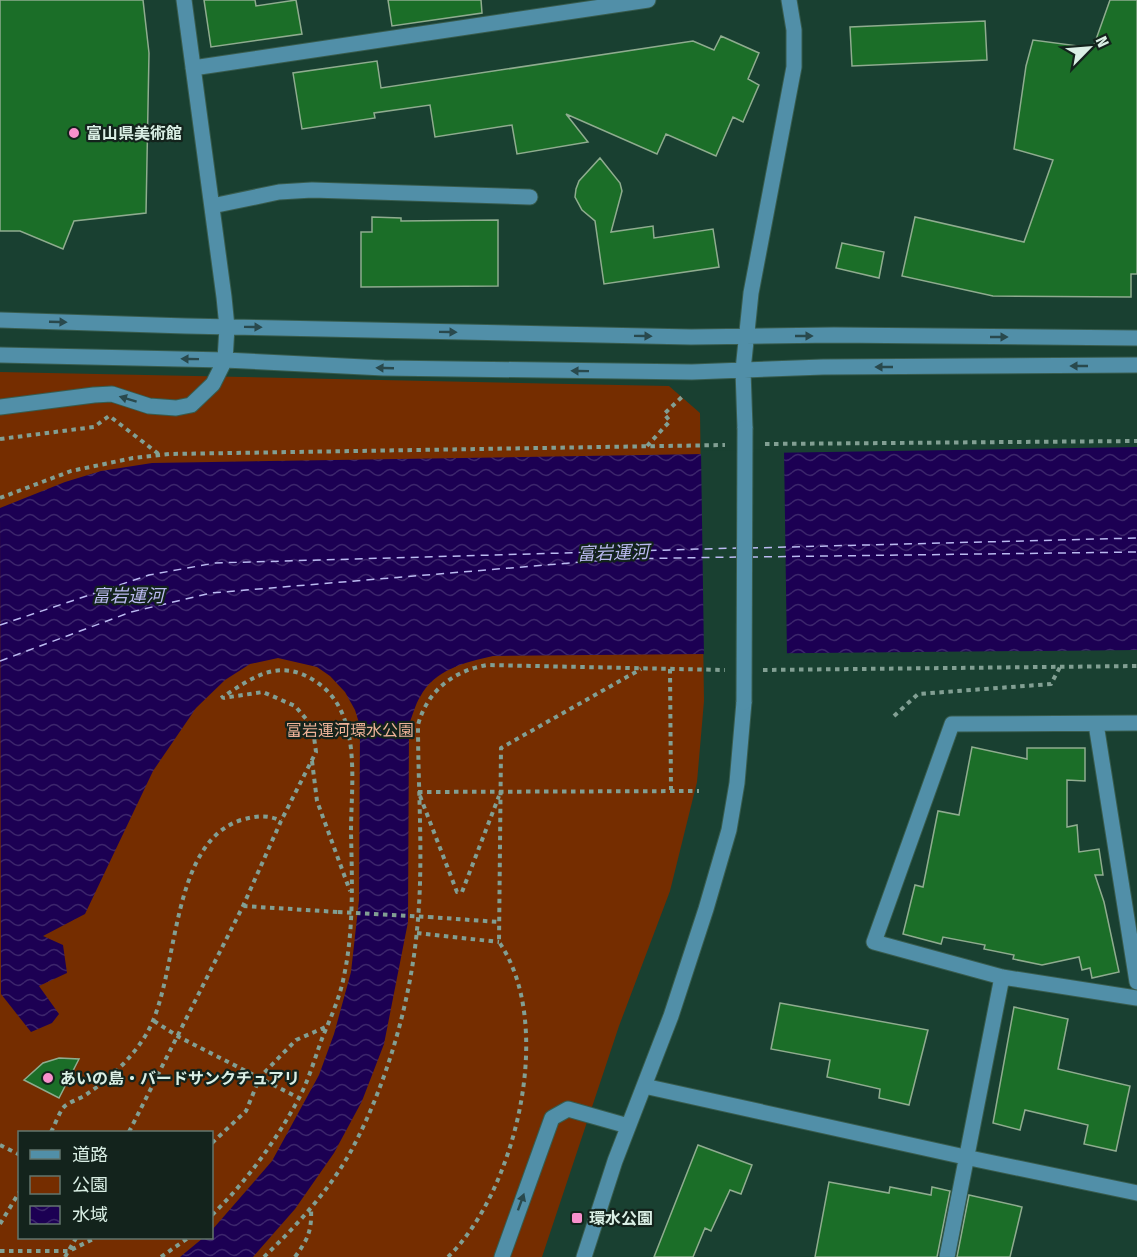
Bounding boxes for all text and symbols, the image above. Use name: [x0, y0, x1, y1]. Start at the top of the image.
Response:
north arrow: [1059, 18, 1119, 78]
text: N: [1092, 34, 1113, 50]
place label: 富山県美術館: [86, 124, 182, 143]
marker: 富山県美術館: [67, 126, 81, 140]
one-way arrow: [49, 317, 68, 327]
one-way arrow: [244, 323, 263, 332]
one-way arrow: [439, 327, 458, 336]
one-way arrow: [634, 331, 653, 341]
one-way arrow: [795, 331, 814, 341]
one-way arrow: [990, 332, 1009, 342]
one-way arrow: [181, 354, 200, 364]
one-way arrow: [1069, 361, 1088, 371]
one-way arrow: [874, 362, 893, 372]
one-way arrow: [375, 363, 394, 373]
one-way arrow: [570, 366, 589, 375]
one-way arrow: [119, 394, 137, 403]
water label: 富岩運河: [577, 541, 652, 565]
water label: 富岩運河: [92, 585, 167, 607]
park label: 富岩運河環水公園: [286, 721, 414, 740]
place label: あいの島・バードサンクチュアリ: [60, 1069, 300, 1088]
marker: あいの島・バードサンクチュアリ: [41, 1071, 55, 1085]
legend: [18, 1131, 213, 1239]
text: 道路: [72, 1144, 108, 1166]
text: 公園: [72, 1174, 108, 1196]
one-way arrow: [517, 1193, 527, 1211]
text: 水域: [72, 1204, 108, 1226]
place label: 環水公園: [589, 1209, 653, 1228]
marker: 環水公園: [570, 1211, 584, 1225]

